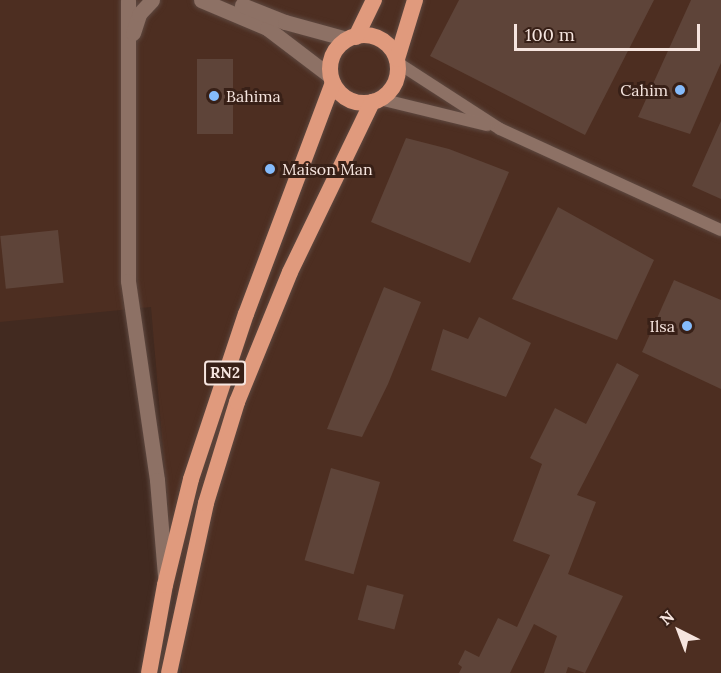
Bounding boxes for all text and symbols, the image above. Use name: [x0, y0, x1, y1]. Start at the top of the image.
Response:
scale bar: [517, 12, 703, 50]
text: 100 m: [525, 23, 575, 46]
place label: Cahim: [620, 80, 668, 100]
marker: Cahim: [673, 83, 687, 97]
place label: Bahima: [226, 86, 281, 106]
marker: Bahima: [207, 89, 221, 103]
place label: Maison Man: [282, 159, 373, 179]
marker: Maison Man: [263, 162, 277, 176]
place label: Ilsa: [650, 316, 675, 336]
marker: Ilsa: [680, 319, 694, 333]
road number: RN2: [204, 361, 246, 385]
north arrow: [649, 601, 709, 661]
text: N: [656, 606, 678, 629]

